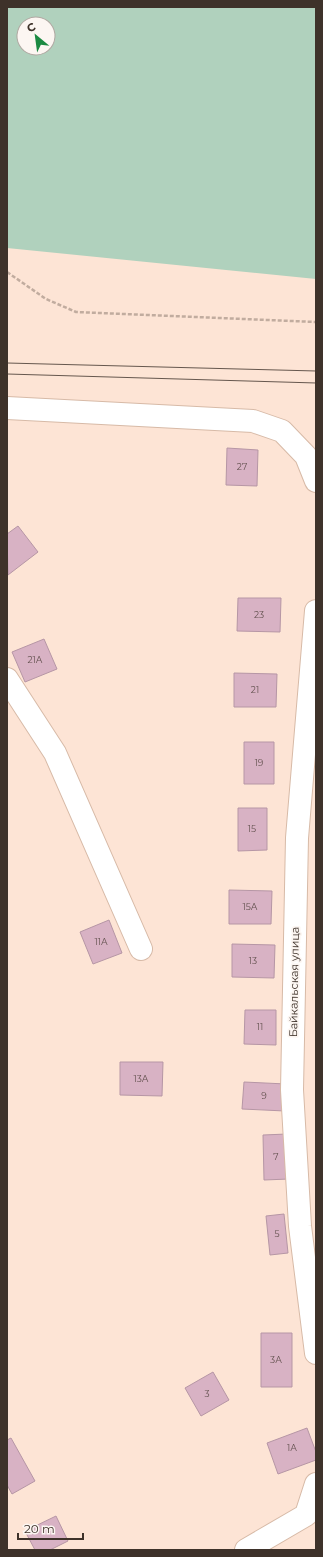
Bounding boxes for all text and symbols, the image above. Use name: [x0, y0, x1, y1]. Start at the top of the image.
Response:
north arrow: [16, 16, 56, 56]
text: С: [24, 19, 38, 35]
house number: 27: [237, 461, 247, 472]
house number: 23: [254, 609, 264, 620]
house number: 21А: [27, 654, 43, 665]
house number: 21: [251, 684, 259, 695]
house number: 19: [255, 757, 264, 768]
house number: 15: [248, 823, 256, 834]
house number: 15А: [242, 901, 258, 912]
street label: Байкальская улица: [286, 927, 302, 1037]
house number: 11А: [94, 936, 108, 947]
house number: 13: [249, 955, 257, 966]
house number: 11: [257, 1021, 263, 1032]
house number: 13А: [133, 1073, 149, 1084]
house number: 9: [261, 1090, 267, 1101]
house number: 7: [273, 1151, 279, 1162]
house number: 5: [274, 1228, 280, 1239]
house number: 3А: [270, 1354, 282, 1365]
house number: 3: [204, 1388, 210, 1399]
house number: 1А: [287, 1442, 297, 1453]
scale bar: [18, 1515, 83, 1541]
text: 20 m: [24, 1521, 55, 1536]

